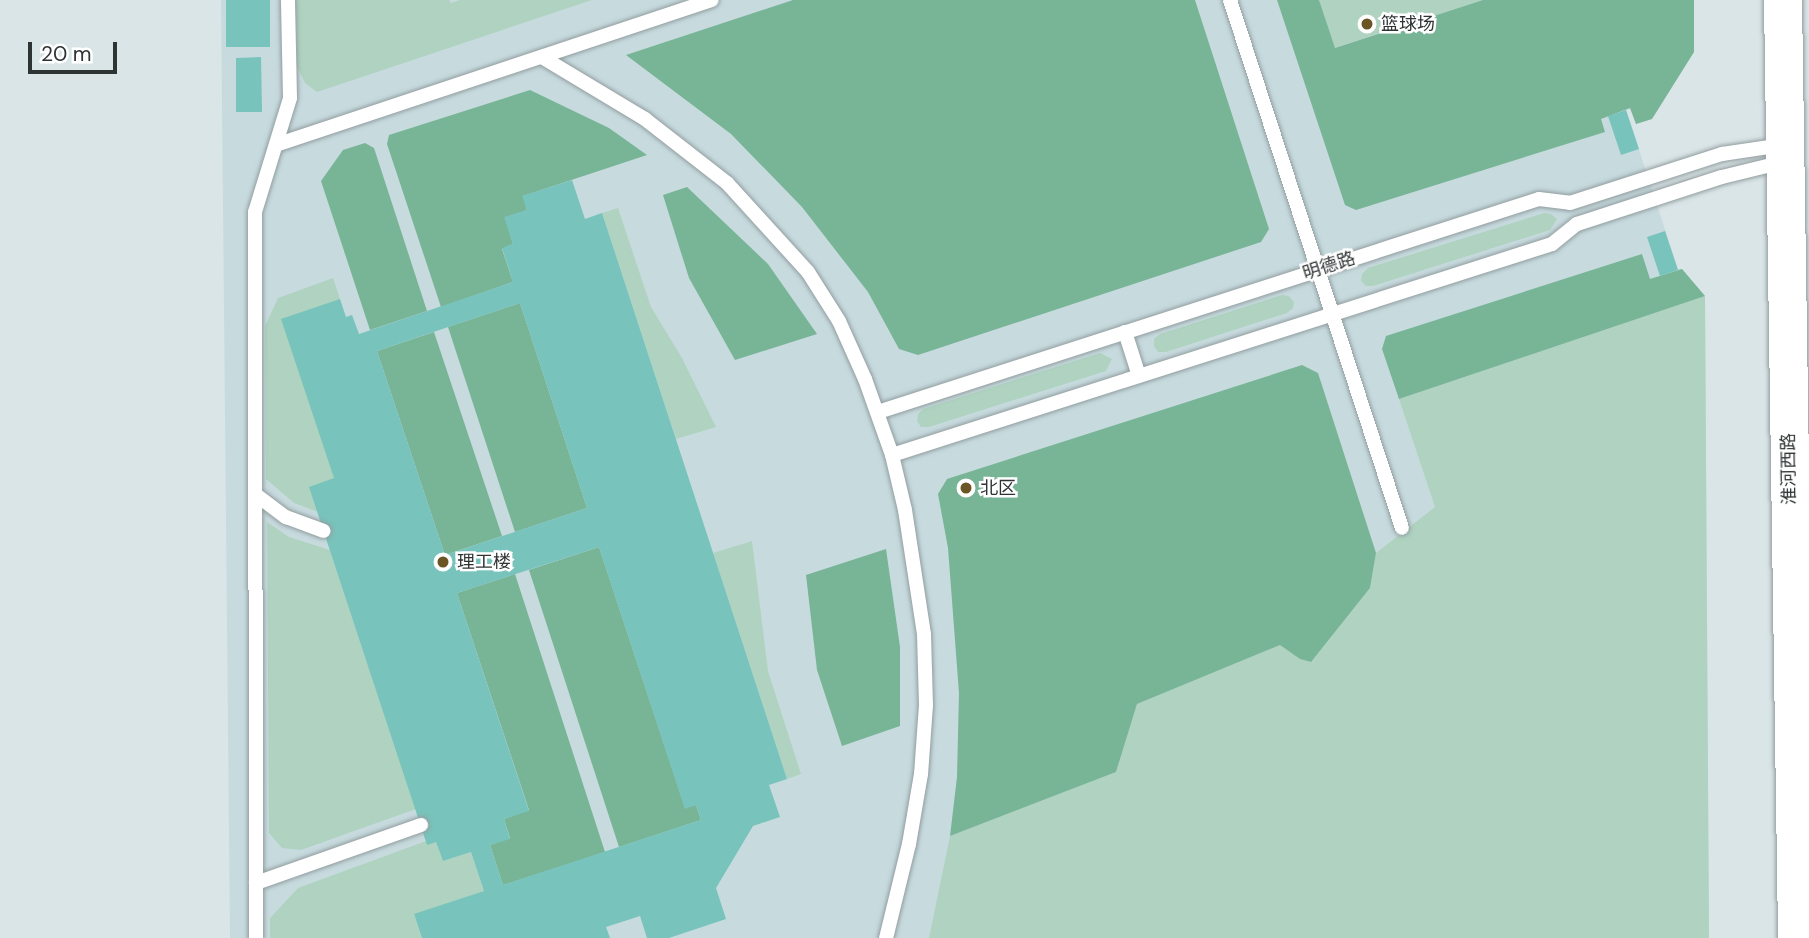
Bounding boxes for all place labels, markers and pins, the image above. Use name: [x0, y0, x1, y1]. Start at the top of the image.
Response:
place label: 篮球场: [1381, 13, 1435, 35]
marker: 篮球场: [1359, 16, 1375, 32]
place label: 北区: [980, 477, 1016, 499]
marker: 北区: [958, 480, 974, 496]
place label: 理工楼: [457, 551, 511, 573]
marker: 理工楼: [435, 554, 451, 570]

